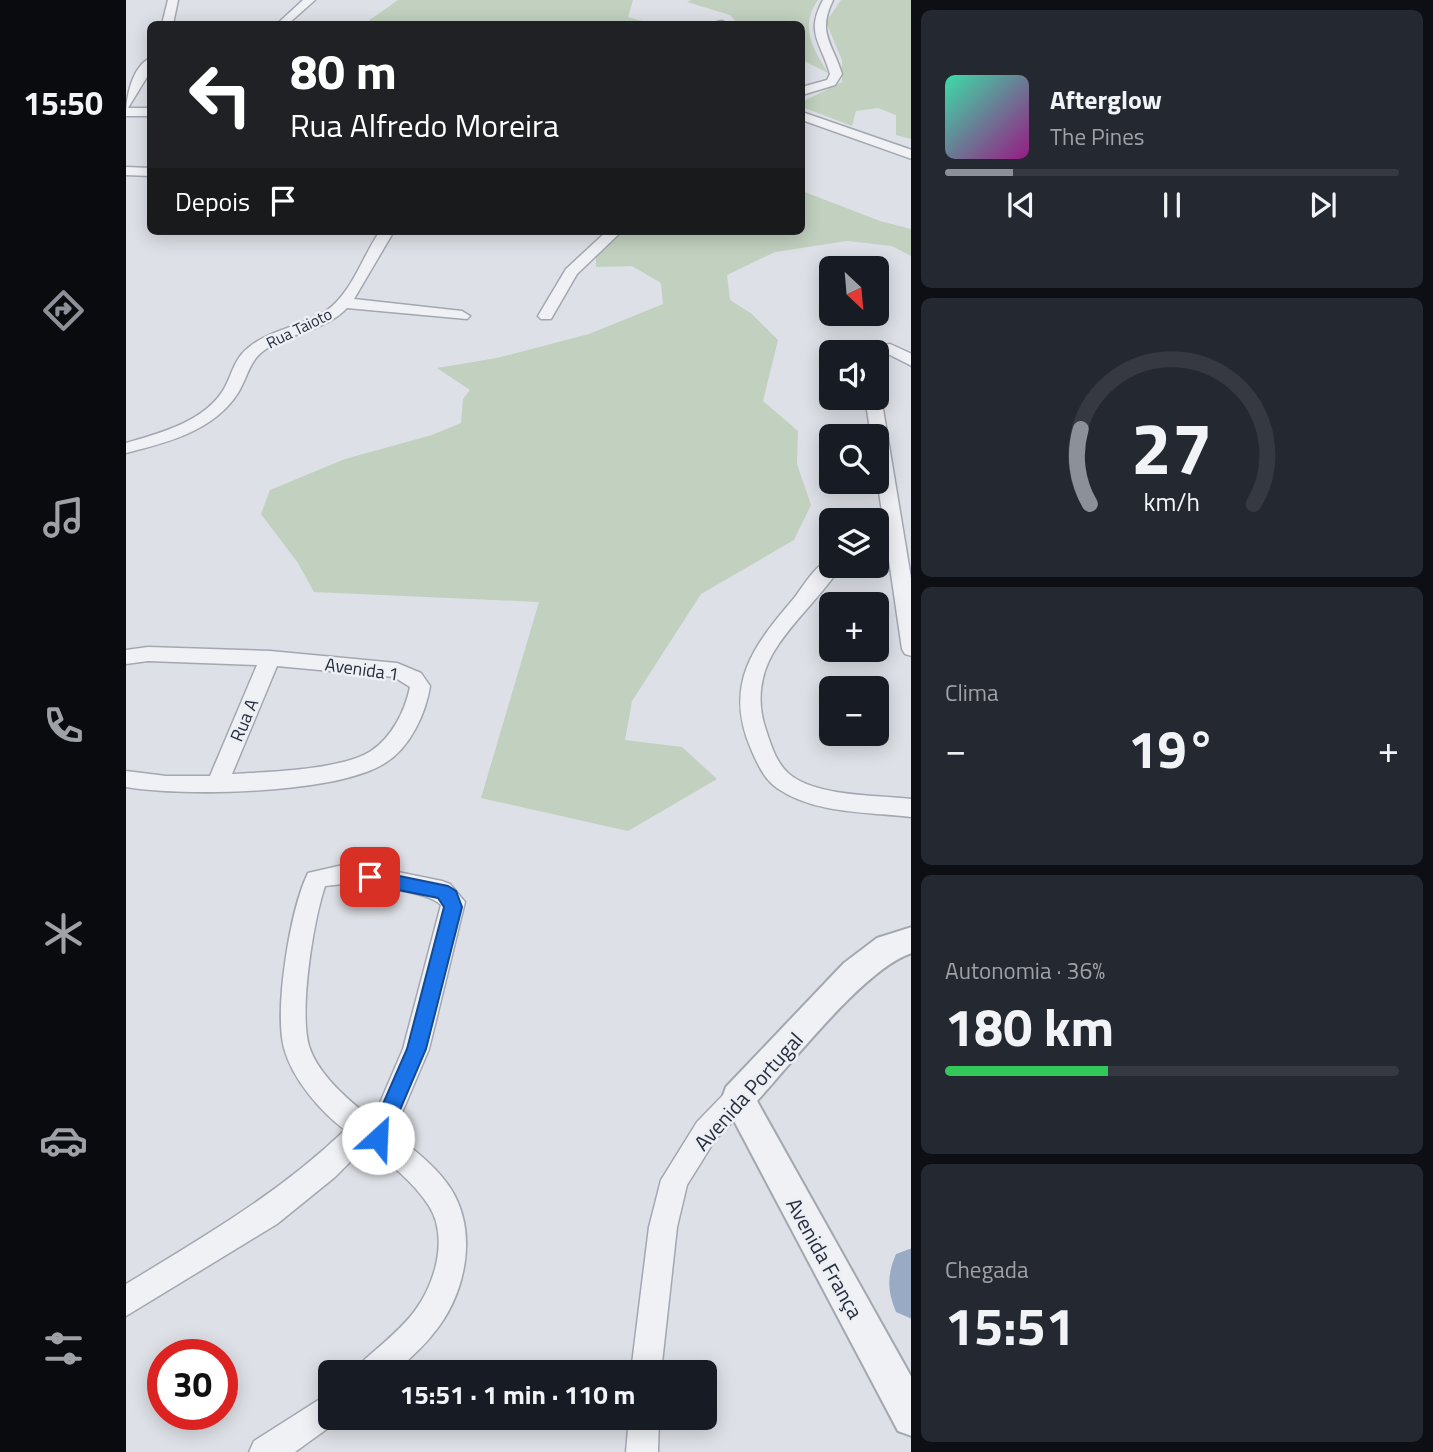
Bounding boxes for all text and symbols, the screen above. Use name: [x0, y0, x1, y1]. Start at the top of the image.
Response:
text: 80 m: [290, 33, 397, 108]
icon: left: [175, 49, 266, 140]
text: 15:50: [23, 79, 103, 127]
text: Afterglow: [1050, 80, 1162, 119]
text: Rua Alfredo Moreira: [290, 101, 559, 149]
text: The Pines: [1050, 119, 1144, 154]
text: Depois: [175, 182, 250, 221]
icon: arrive: [264, 182, 302, 220]
icon: previous: [1002, 186, 1040, 224]
icon: pause: [1153, 186, 1191, 224]
icon: next: [1304, 186, 1342, 224]
north arrow: [819, 256, 889, 326]
map controls: [819, 256, 889, 746]
icon: directions: [39, 286, 88, 335]
street label: Rua Taioto: [262, 302, 336, 354]
button: sound: [819, 340, 889, 410]
text: 27: [1131, 392, 1213, 502]
button: search: [819, 424, 889, 494]
text: km/h: [1144, 482, 1200, 520]
icon: music: [39, 493, 88, 542]
button: layers: [819, 508, 889, 578]
button: +: [819, 592, 889, 662]
street label: Avenida 1: [323, 650, 401, 688]
text: Clima: [945, 675, 999, 710]
button: −: [819, 676, 889, 746]
street label: Rua A: [223, 694, 265, 746]
icon: phone: [39, 701, 88, 750]
text: 19°: [1128, 709, 1216, 788]
text: −: [945, 720, 966, 778]
text: +: [1378, 720, 1399, 778]
pin: [340, 847, 400, 907]
icon: arrive: [351, 858, 389, 896]
icon: climate: [39, 909, 88, 958]
text: Autonomia · 36%: [945, 953, 1105, 988]
text: 180 km: [945, 987, 1114, 1066]
street label: Avenida Portugal: [686, 1024, 810, 1158]
position arrow: [341, 1101, 415, 1175]
icon: car: [39, 1116, 88, 1165]
street label: Avenida França: [778, 1192, 872, 1325]
text: Chegada: [945, 1252, 1029, 1287]
text: 15:51: [945, 1286, 1075, 1365]
icon: filters: [39, 1324, 88, 1373]
speed limit sign: 30: [147, 1339, 238, 1430]
text: 15:51 · 1 min · 110 m: [400, 1375, 635, 1414]

